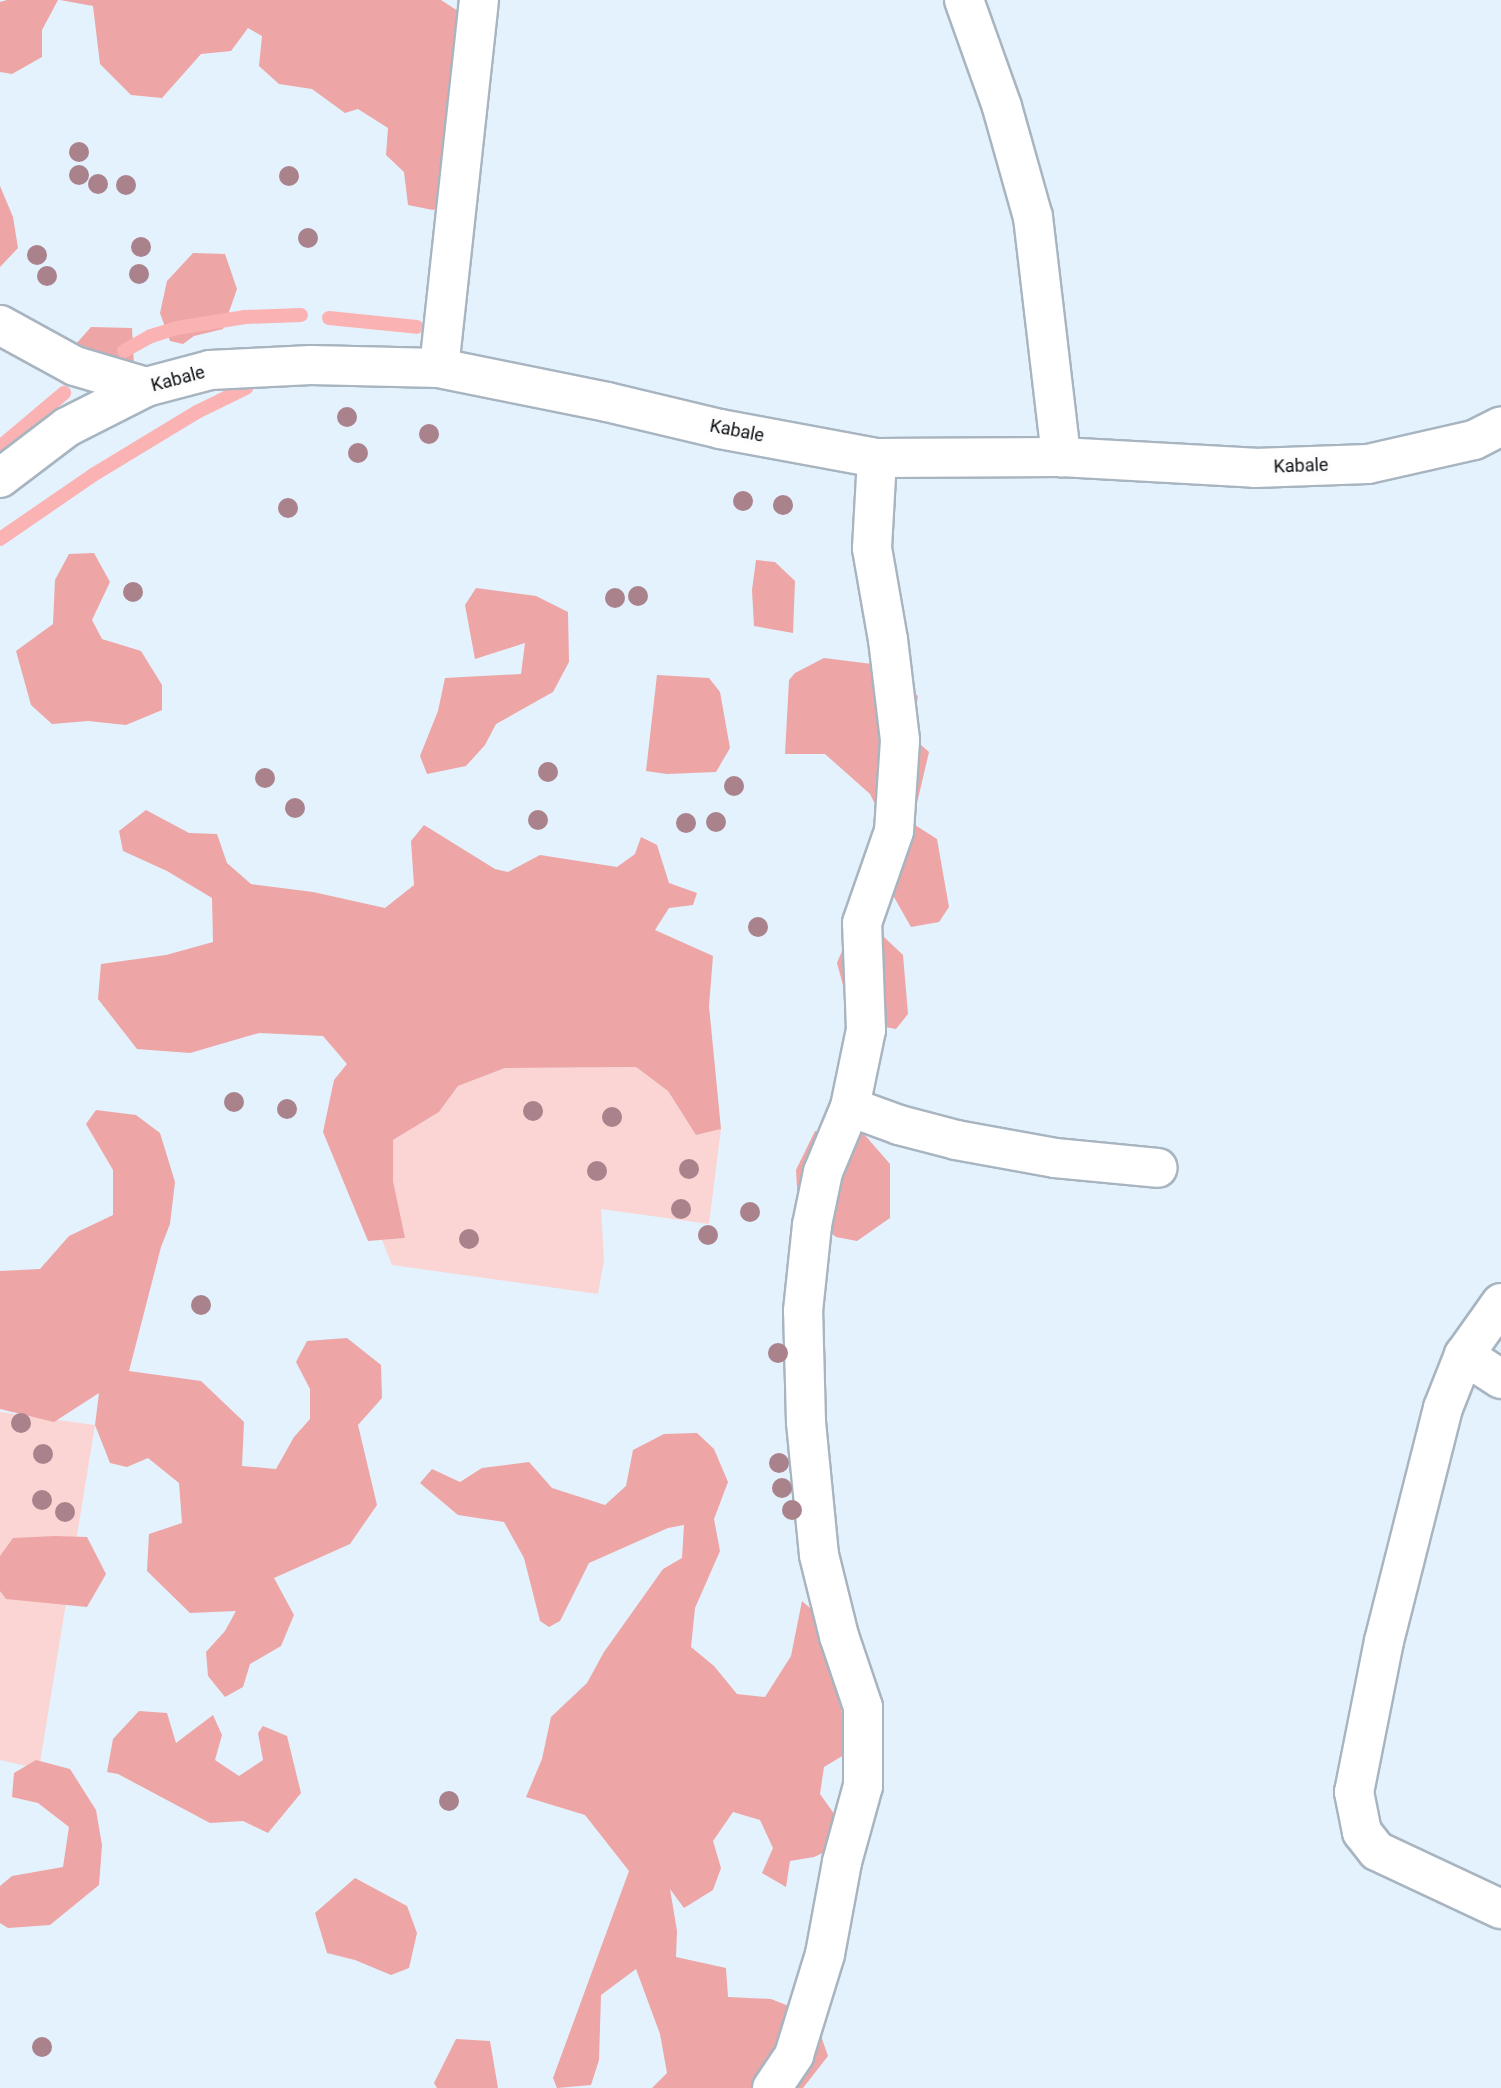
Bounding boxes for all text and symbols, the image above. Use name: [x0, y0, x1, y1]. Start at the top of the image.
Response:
street label: Kabale: [149, 361, 207, 397]
street label: Kabale: [708, 415, 766, 447]
street label: Kabale: [1273, 454, 1329, 478]

